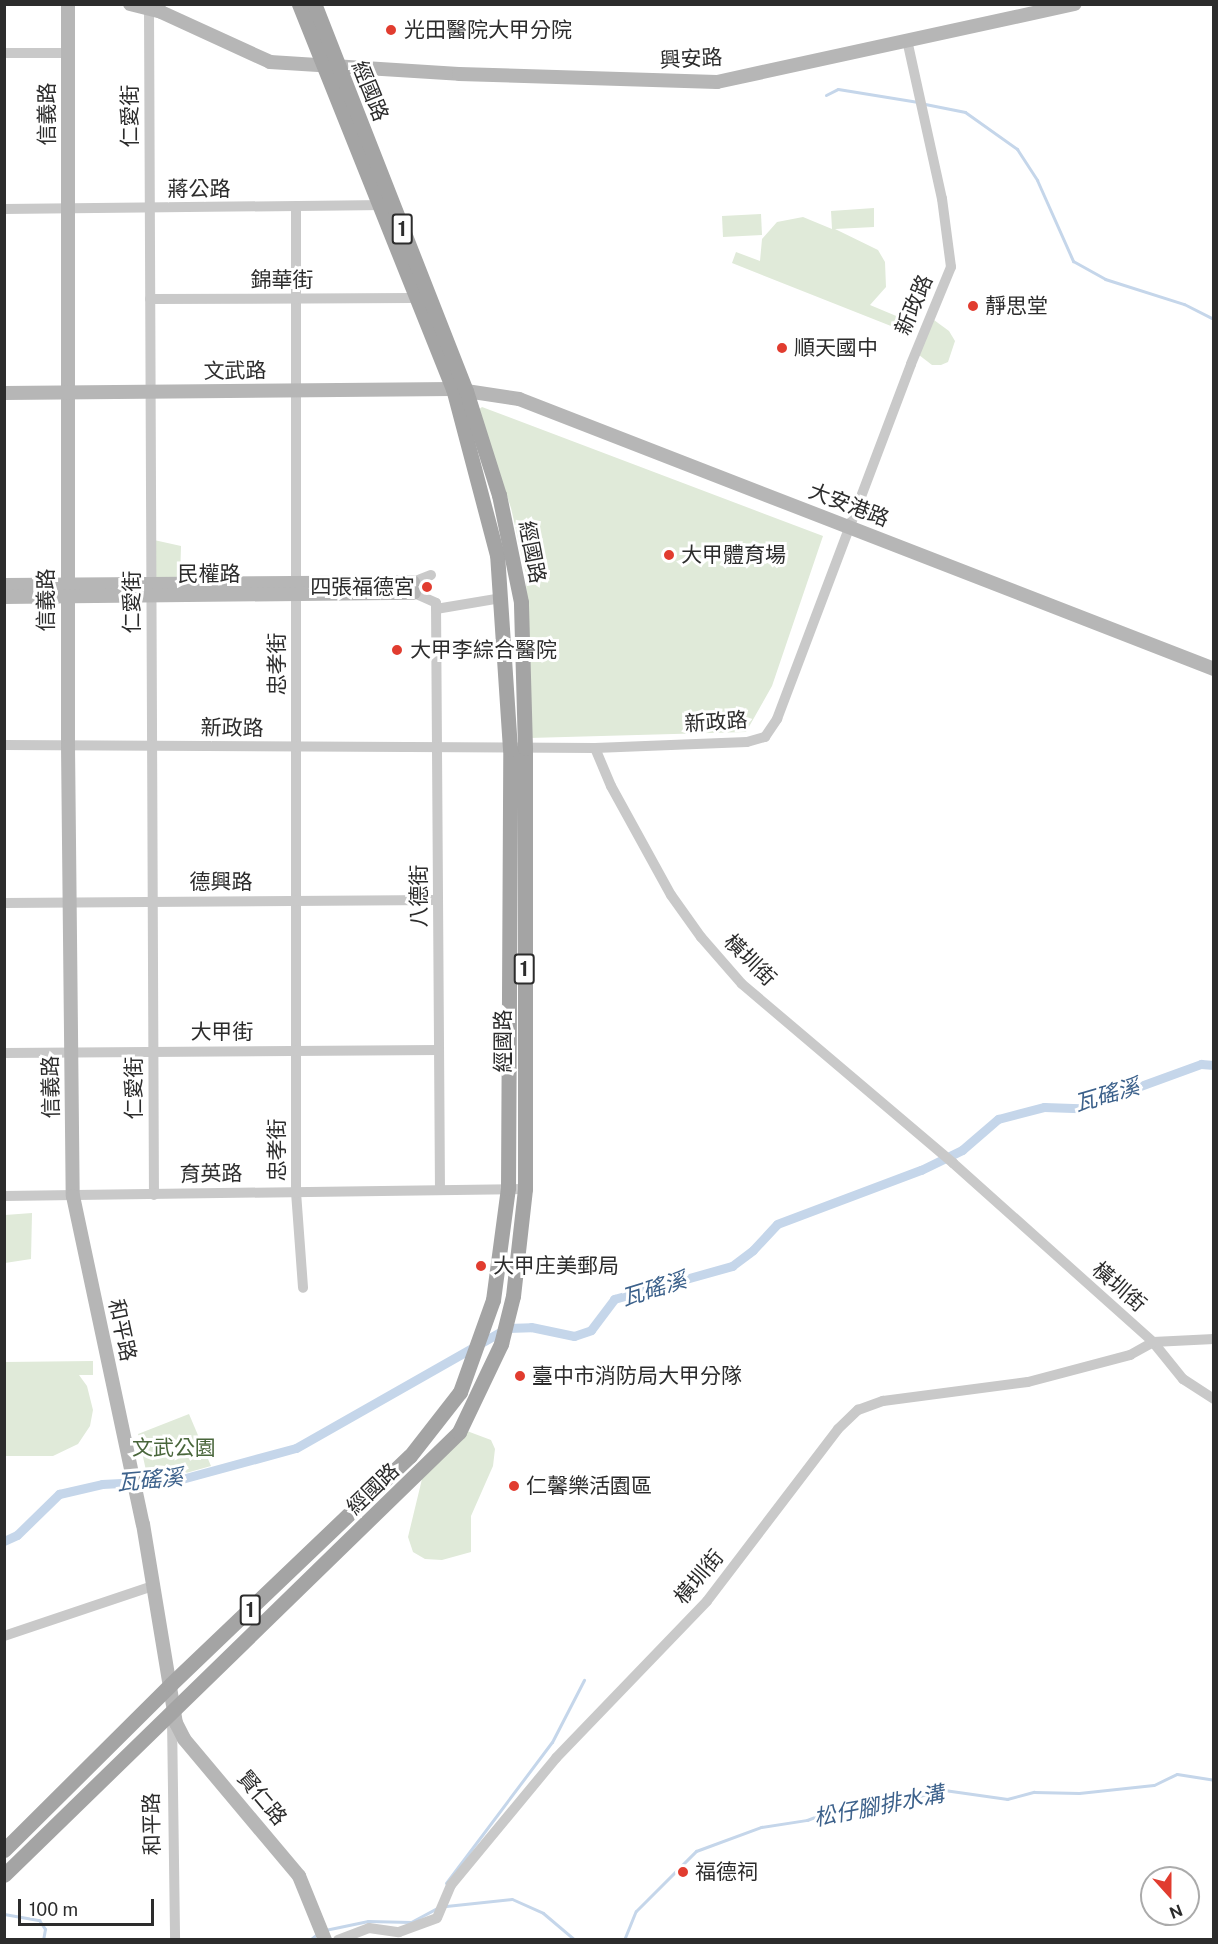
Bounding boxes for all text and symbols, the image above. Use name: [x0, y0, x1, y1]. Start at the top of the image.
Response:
place label: 光田醫院大甲分院: [404, 17, 572, 43]
marker: 光田醫院大甲分院: [382, 21, 400, 39]
street label: 興安路: [659, 45, 723, 73]
street label: 經國路: [347, 57, 393, 125]
street label: 信義路: [34, 83, 60, 145]
street label: 仁愛街: [117, 85, 143, 147]
street label: 蔣公路: [168, 176, 230, 202]
road number: 1: [392, 212, 412, 246]
street label: 錦華街: [251, 267, 313, 293]
street label: 新政路: [890, 271, 938, 339]
place label: 靜思堂: [985, 293, 1048, 319]
marker: 靜思堂: [966, 299, 980, 313]
place label: 順天國中: [794, 335, 878, 361]
marker: 順天國中: [775, 341, 789, 355]
street label: 文武路: [203, 358, 267, 384]
street label: 大安港路: [805, 478, 893, 532]
street label: 經國路: [514, 519, 550, 585]
place label: 大甲體育場: [681, 542, 786, 568]
marker: 大甲體育場: [662, 548, 676, 562]
street label: 民權路: [178, 561, 240, 587]
street label: 信義路: [33, 569, 59, 631]
street label: 仁愛街: [119, 571, 145, 633]
place label: 四張福德宮: [310, 574, 415, 600]
marker: 四張福德宮: [420, 580, 434, 594]
street label: 忠孝街: [264, 633, 290, 695]
place label: 大甲李綜合醫院: [410, 637, 557, 663]
marker: 大甲李綜合醫院: [388, 641, 406, 659]
street label: 新政路: [684, 707, 748, 737]
street label: 新政路: [200, 715, 264, 741]
street label: 八德街: [406, 865, 432, 927]
street label: 德興路: [190, 869, 252, 895]
street label: 橫圳街: [719, 929, 781, 991]
road number: 1: [514, 952, 534, 986]
street label: 經國路: [490, 1010, 516, 1072]
street label: 大甲街: [191, 1019, 253, 1045]
street label: 信義路: [38, 1055, 64, 1119]
street label: 仁愛街: [121, 1057, 147, 1119]
water label: 瓦磘溪: [1072, 1073, 1142, 1117]
street label: 忠孝街: [264, 1119, 290, 1181]
street label: 育英路: [179, 1161, 243, 1187]
place label: 大甲庄美郵局: [493, 1253, 619, 1279]
street label: 橫圳街: [1087, 1257, 1151, 1317]
marker: 大甲庄美郵局: [474, 1259, 488, 1273]
water label: 瓦磘溪: [619, 1267, 689, 1311]
street label: 和平路: [103, 1297, 141, 1363]
place label: 臺中市消防局大甲分隊: [532, 1363, 742, 1389]
marker: 臺中市消防局大甲分隊: [513, 1369, 527, 1383]
park label: 文武公園: [132, 1435, 216, 1461]
street label: 經國路: [342, 1458, 404, 1520]
water label: 瓦磘溪: [116, 1464, 184, 1496]
place label: 仁馨樂活園區: [526, 1473, 652, 1499]
marker: 仁馨樂活園區: [507, 1479, 521, 1493]
street label: 橫圳街: [669, 1545, 729, 1609]
road number: 1: [240, 1593, 260, 1627]
street label: 賢仁路: [232, 1766, 292, 1830]
water label: 松仔腳排水溝: [812, 1780, 946, 1832]
street label: 和平路: [139, 1792, 165, 1856]
place label: 福德祠: [695, 1859, 758, 1885]
marker: 福德祠: [676, 1865, 690, 1879]
north arrow: [1140, 1866, 1200, 1926]
scale bar: [21, 1887, 158, 1925]
text: 100 m: [29, 1899, 78, 1920]
text: N: [1167, 1900, 1185, 1923]

